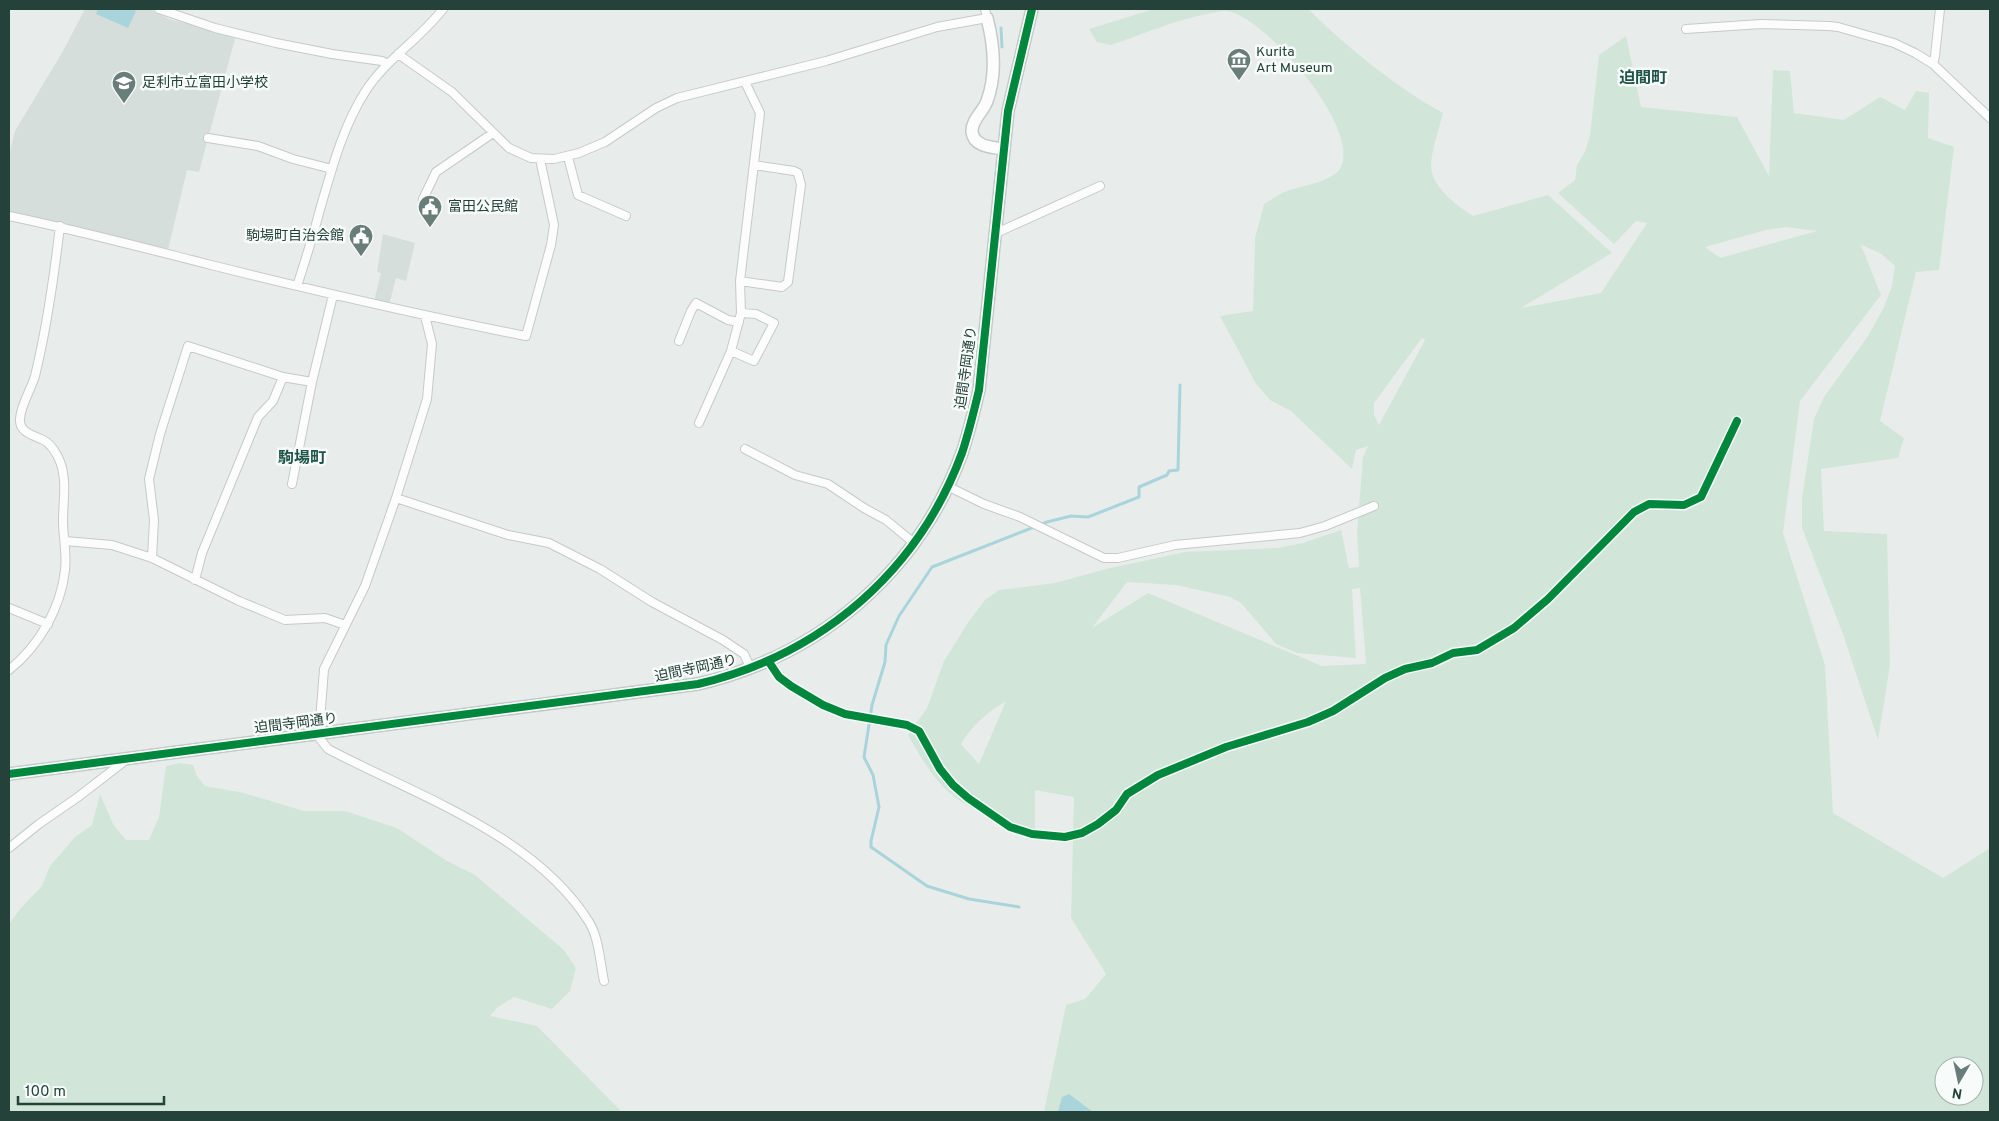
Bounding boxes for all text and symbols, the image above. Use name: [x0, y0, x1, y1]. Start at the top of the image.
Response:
place label: Kurita Art Museum: [1256, 44, 1333, 77]
museum icon: Kurita Art Museum: [1226, 47, 1252, 81]
district label: 迫間町: [1619, 69, 1667, 89]
school or university icon: 足利市立富田小学校: [111, 70, 137, 104]
place label: 足利市立富田小学校: [142, 75, 268, 92]
public building icon: 富田公民館: [417, 194, 443, 228]
place label: 富田公民館: [448, 199, 518, 216]
public building icon: 駒場町自治会館: [348, 223, 374, 257]
place label: 駒場町自治会館: [246, 228, 344, 245]
street label: 迫間寺岡通り: [953, 325, 981, 411]
district label: 駒場町: [278, 449, 326, 469]
street label: 迫間寺岡通り: [653, 652, 739, 686]
street label: 迫間寺岡通り: [253, 710, 339, 738]
north arrow: [1934, 1056, 1984, 1106]
scale bar: [18, 1074, 164, 1106]
text: 100 m: [25, 1083, 66, 1102]
text: N: [1951, 1083, 1964, 1102]

